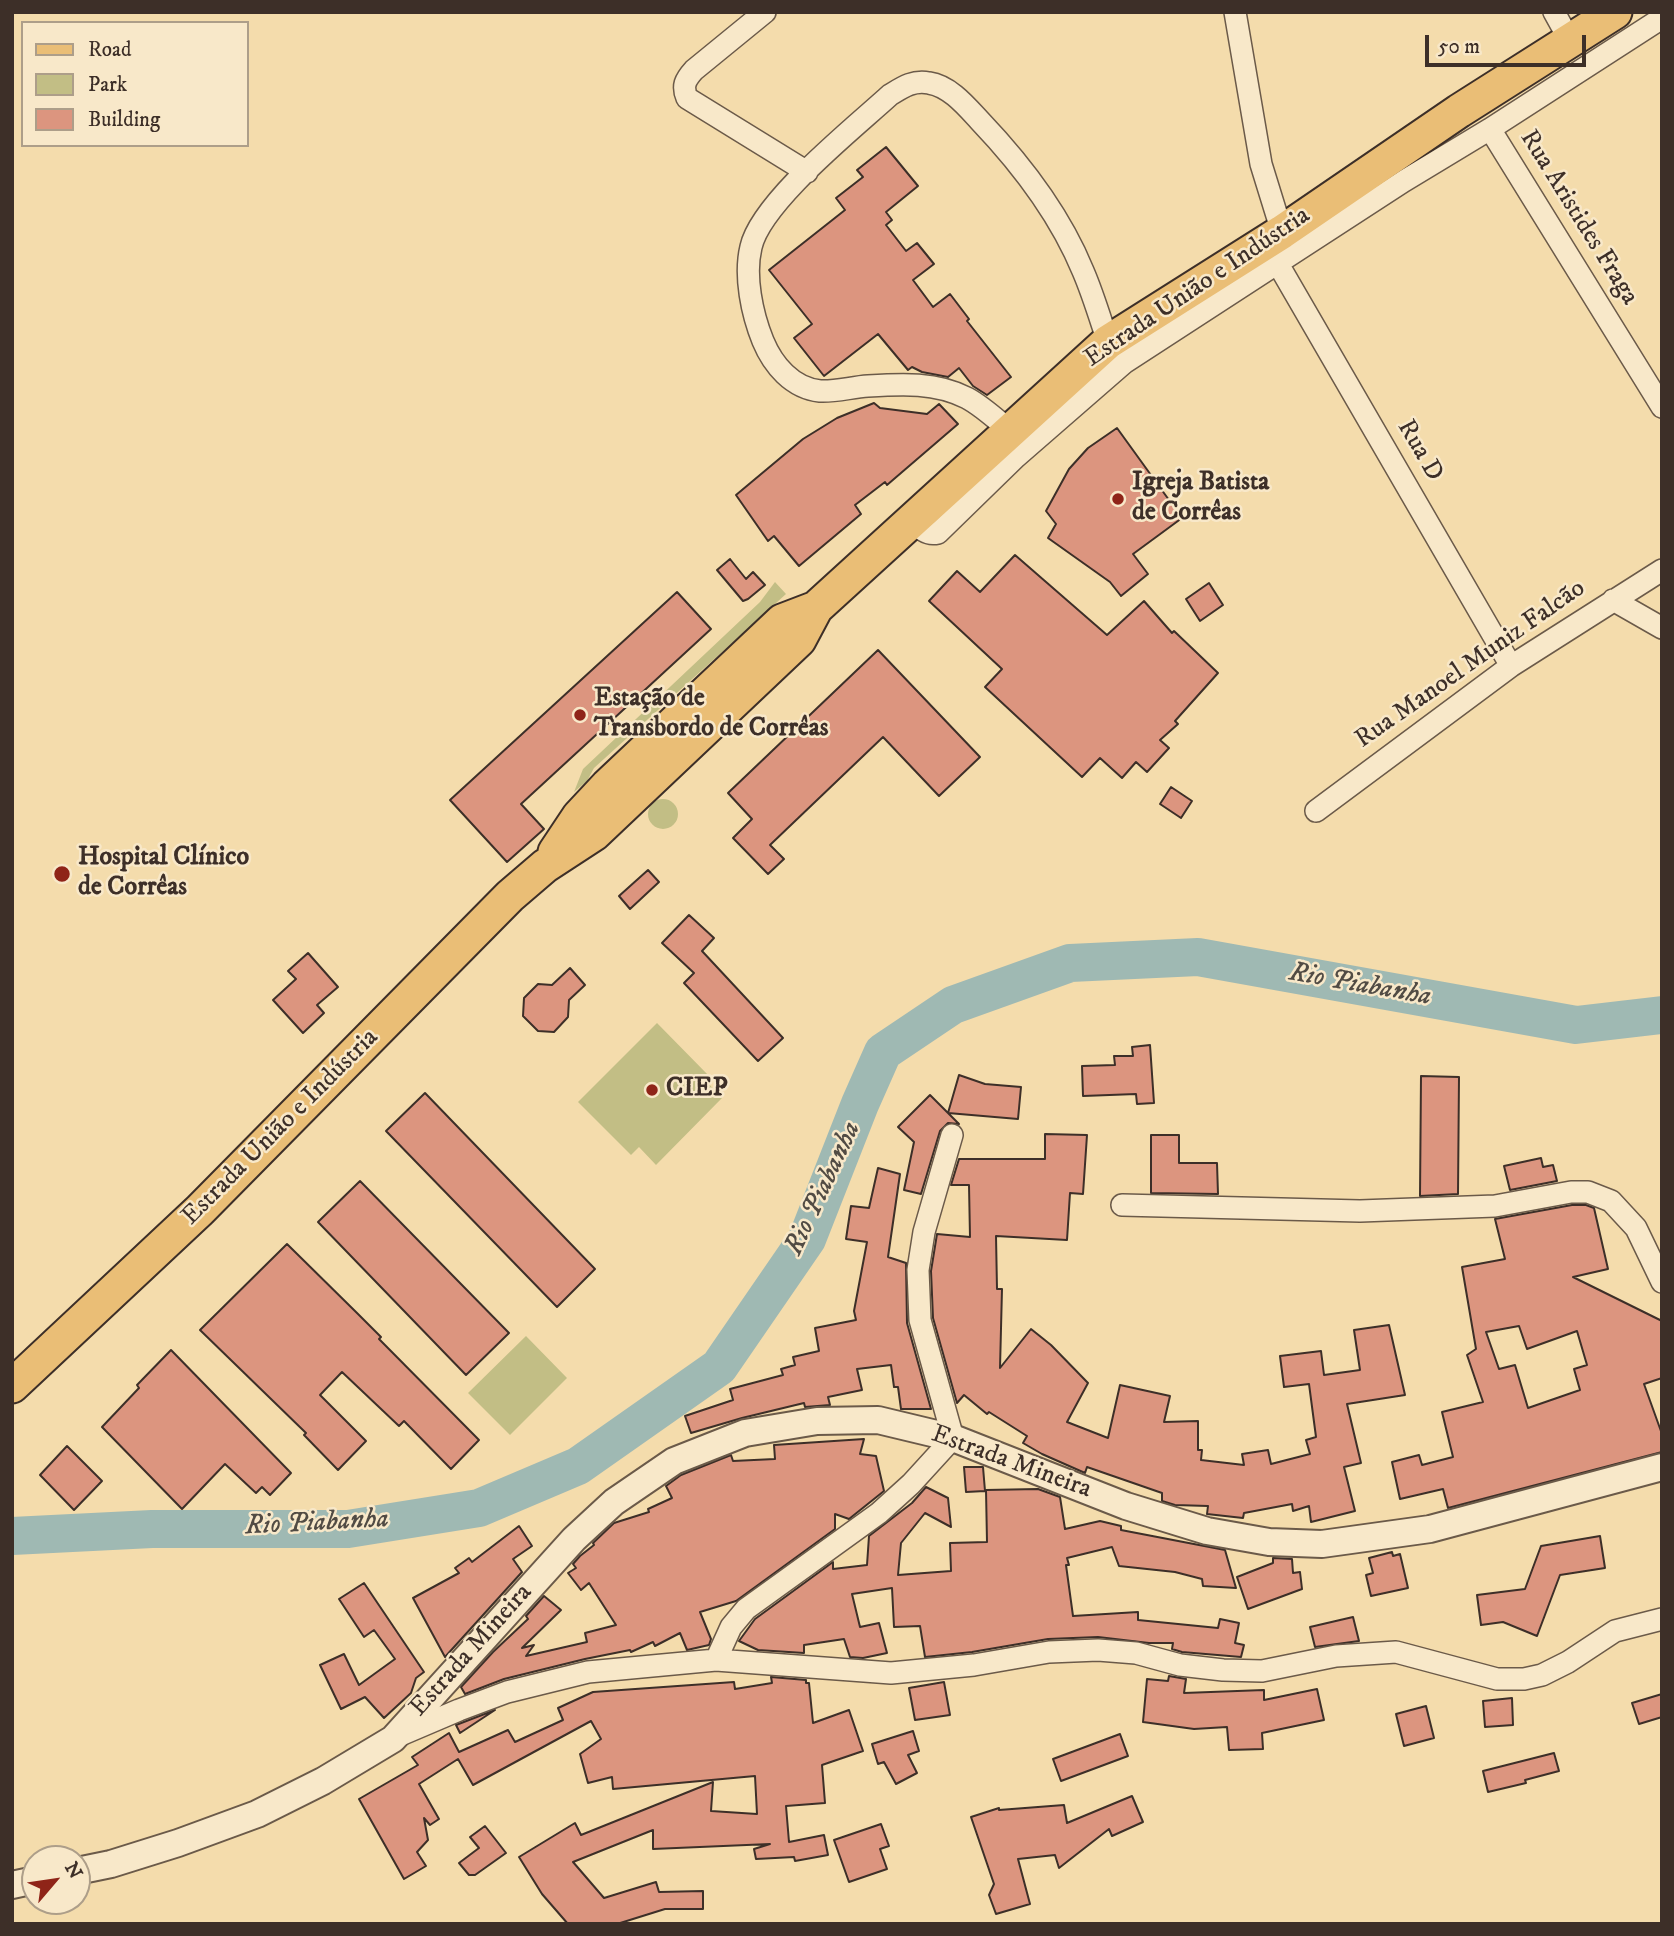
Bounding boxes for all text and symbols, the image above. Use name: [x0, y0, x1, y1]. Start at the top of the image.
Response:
legend: [21, 21, 248, 147]
scale bar: [1429, 21, 1590, 65]
text: 50 m: [1438, 34, 1480, 60]
text: Road: [88, 37, 132, 63]
text: Park: [88, 72, 127, 98]
text: Building: [88, 107, 160, 133]
street label: Rua Aristides Fraga: [1512, 125, 1644, 311]
street label: Estrada União e Indústria: [1079, 201, 1317, 375]
street label: Rua D: [1389, 415, 1449, 487]
place label: Igreja Batista de Corrêas: [1132, 468, 1269, 530]
marker: Igreja Batista de Corrêas: [1110, 491, 1126, 507]
street label: Rua Manoel Muniz Falcão: [1350, 574, 1592, 756]
place label: Estação de Transbordo de Corrêas: [594, 684, 829, 746]
marker: Estação de Transbordo de Corrêas: [572, 707, 588, 723]
place label: Hospital Clínico de Corrêas: [78, 843, 249, 904]
marker: Hospital Clínico de Corrêas: [52, 864, 72, 884]
water label: Rio Piabanha: [1286, 957, 1434, 1015]
street label: Estrada União e Indústria: [176, 1023, 386, 1233]
place label: CIEP: [666, 1074, 728, 1106]
marker: CIEP: [644, 1082, 660, 1098]
water label: Rio Piabanha: [778, 1117, 870, 1261]
street label: Estrada Mineira: [927, 1420, 1095, 1506]
water label: Rio Piabanha: [244, 1503, 390, 1545]
street label: Estrada Mineira: [404, 1578, 540, 1724]
north arrow: [21, 1845, 91, 1915]
text: N: [59, 1858, 87, 1883]

